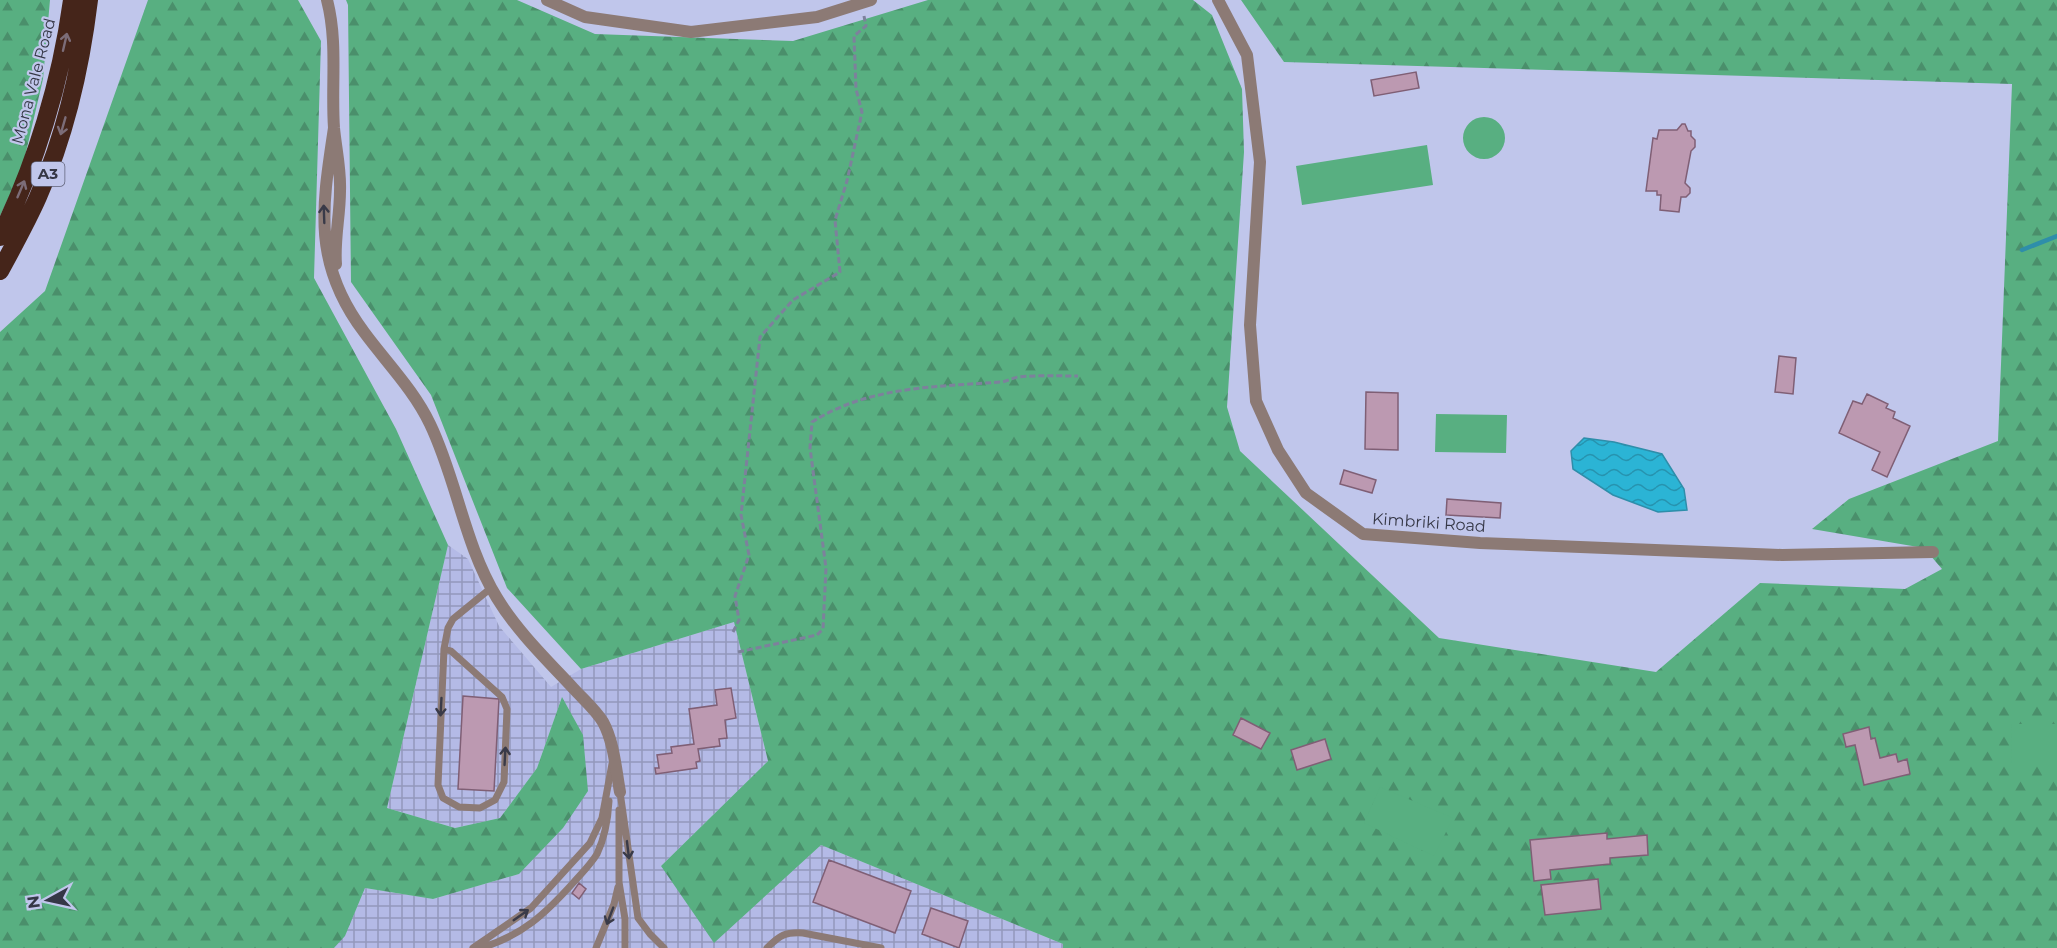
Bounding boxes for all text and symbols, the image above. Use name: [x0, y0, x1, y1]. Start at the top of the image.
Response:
street label: Mona Vale Road: [8, 16, 59, 146]
one-way arrow: [60, 32, 71, 52]
one-way arrow: [57, 116, 68, 135]
road number: A3: [32, 162, 64, 186]
one-way arrow: [16, 180, 28, 198]
one-way arrow: [319, 205, 330, 225]
street label: Kimbriki Road: [1371, 509, 1486, 536]
one-way arrow: [436, 697, 447, 717]
one-way arrow: [499, 746, 510, 766]
one-way arrow: [622, 840, 633, 860]
north arrow: [18, 870, 78, 930]
text: N: [23, 894, 44, 910]
one-way arrow: [603, 906, 614, 924]
one-way arrow: [513, 909, 529, 921]

